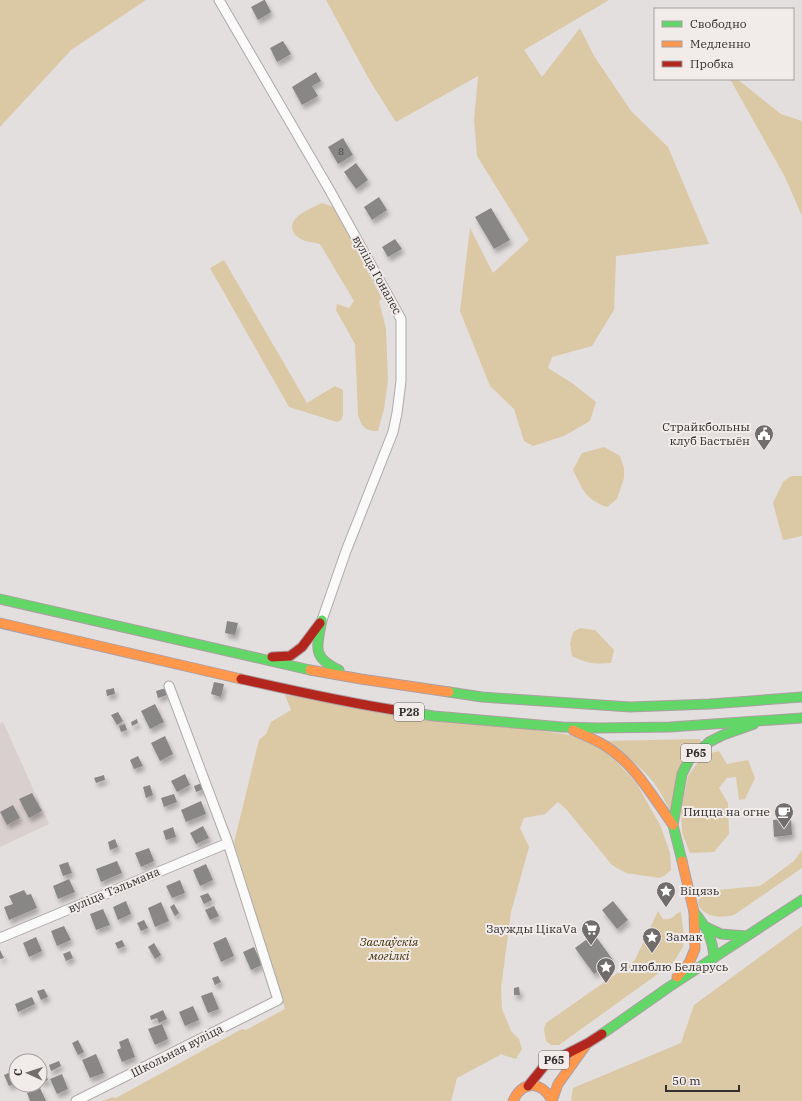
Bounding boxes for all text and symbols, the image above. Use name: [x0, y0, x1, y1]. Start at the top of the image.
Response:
legend: [654, 8, 794, 80]
text: Свободно: [690, 16, 747, 31]
text: Медленно: [690, 36, 751, 51]
text: Пробка: [690, 56, 734, 71]
house number: 8: [338, 145, 344, 158]
street label: вуліца Гоналес: [350, 233, 405, 317]
place label: Страйкбольны клуб Бастыён: [662, 419, 750, 448]
public building icon: Страйкбольны клуб Бастыён: [753, 423, 775, 451]
road number: Р28: [394, 703, 424, 721]
road number: Р65: [681, 744, 711, 762]
cafe icon: Пицца на огне: [773, 801, 795, 829]
place label: Пицца на огне: [683, 804, 770, 819]
street label: вуліца Тэльмана: [66, 863, 162, 916]
place icon: Віцязь: [655, 880, 677, 908]
place label: Віцязь: [680, 883, 720, 898]
supermarket icon: Заужды ЦікаVа: [580, 918, 602, 946]
place label: Заужды ЦікаVа: [486, 921, 577, 936]
place icon: Замак: [641, 926, 663, 954]
place label: Замак: [666, 929, 702, 944]
park label: Заслаўскія могілкі: [360, 934, 419, 963]
place icon: Я люблю Беларусь: [595, 956, 617, 984]
place label: Я люблю Беларусь: [620, 959, 729, 974]
street label: Школьная вуліца: [128, 1021, 226, 1080]
road number: Р65: [539, 1051, 569, 1069]
north arrow: [8, 1053, 48, 1093]
scale bar: [666, 1067, 739, 1093]
text: С: [11, 1068, 25, 1077]
text: 50 m: [672, 1073, 701, 1088]

